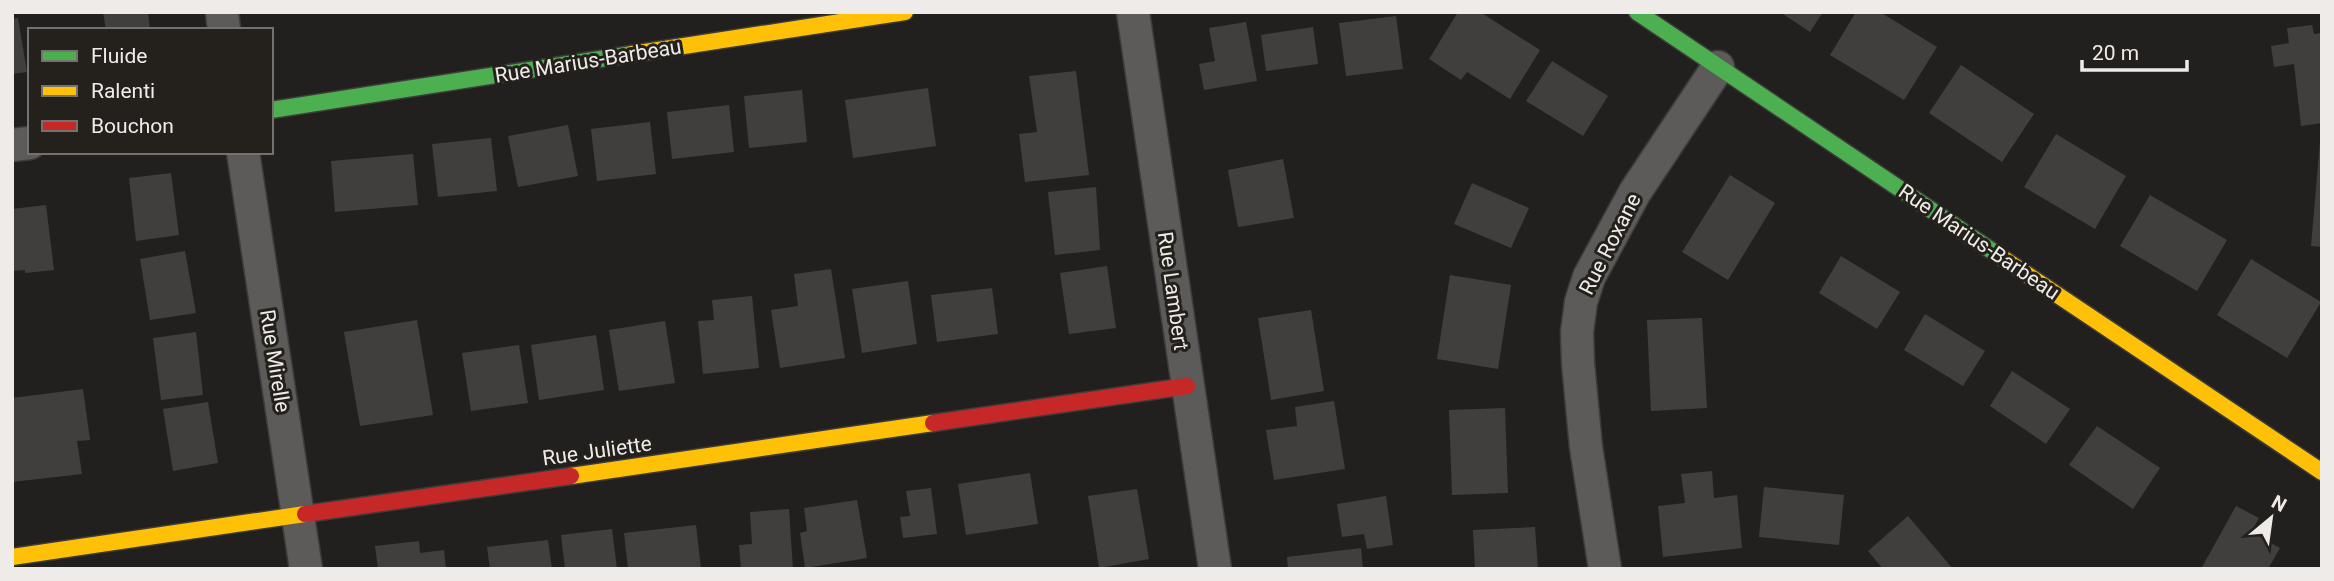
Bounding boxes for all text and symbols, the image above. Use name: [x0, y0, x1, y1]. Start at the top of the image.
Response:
legend: [28, 28, 273, 154]
scale bar: [2082, 28, 2187, 72]
street label: Rue Marius-Barbeau: [493, 34, 683, 88]
text: 20 m: [2092, 41, 2139, 65]
text: Fluide: [91, 44, 147, 68]
text: Ralenti: [91, 79, 155, 103]
text: Bouchon: [91, 114, 174, 138]
street label: Rue Marius-Barbeau: [1894, 179, 2064, 305]
street label: Rue Roxane: [1574, 189, 1646, 299]
street label: Rue Lambert: [1153, 230, 1193, 352]
street label: Rue Mirelle: [255, 308, 295, 414]
street label: Rue Juliette: [541, 431, 653, 471]
north arrow: [2236, 483, 2306, 553]
text: N: [2268, 490, 2290, 517]

